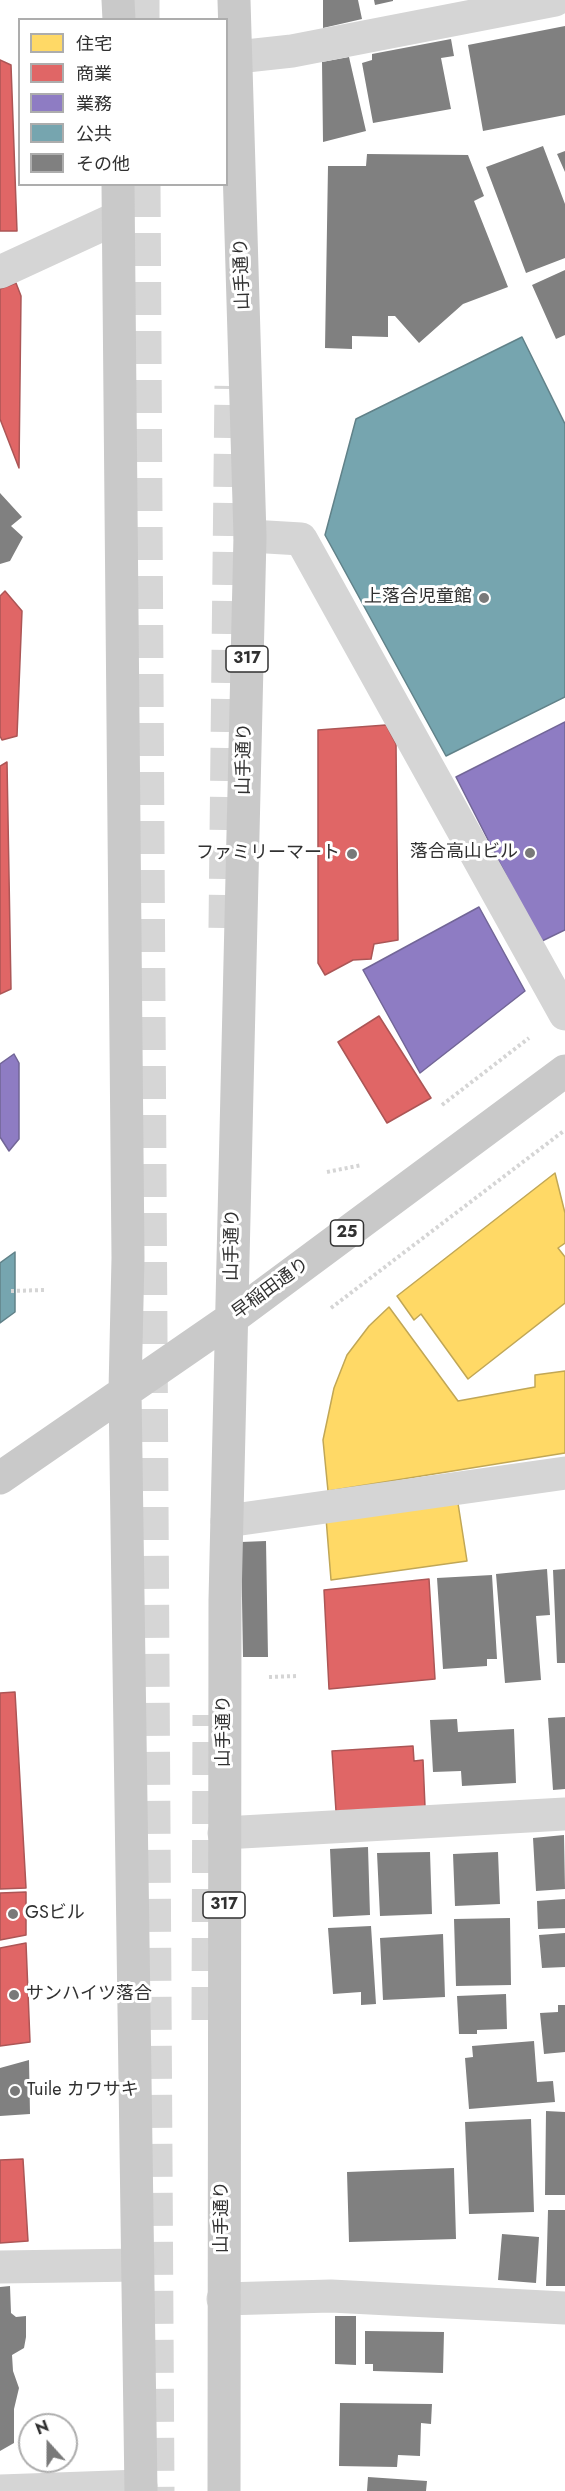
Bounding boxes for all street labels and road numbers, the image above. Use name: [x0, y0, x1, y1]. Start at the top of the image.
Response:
street label: 山手通り: [231, 238, 255, 310]
road number: 317: [226, 646, 268, 672]
street label: 山手通り: [234, 723, 256, 795]
street label: 山手通り: [222, 1209, 244, 1281]
road number: 25: [330, 1220, 364, 1246]
street label: 早稲田通り: [228, 1254, 314, 1324]
street label: 山手通り: [214, 1695, 236, 1767]
road number: 317: [203, 1892, 245, 1918]
street label: 山手通り: [212, 2181, 234, 2253]

